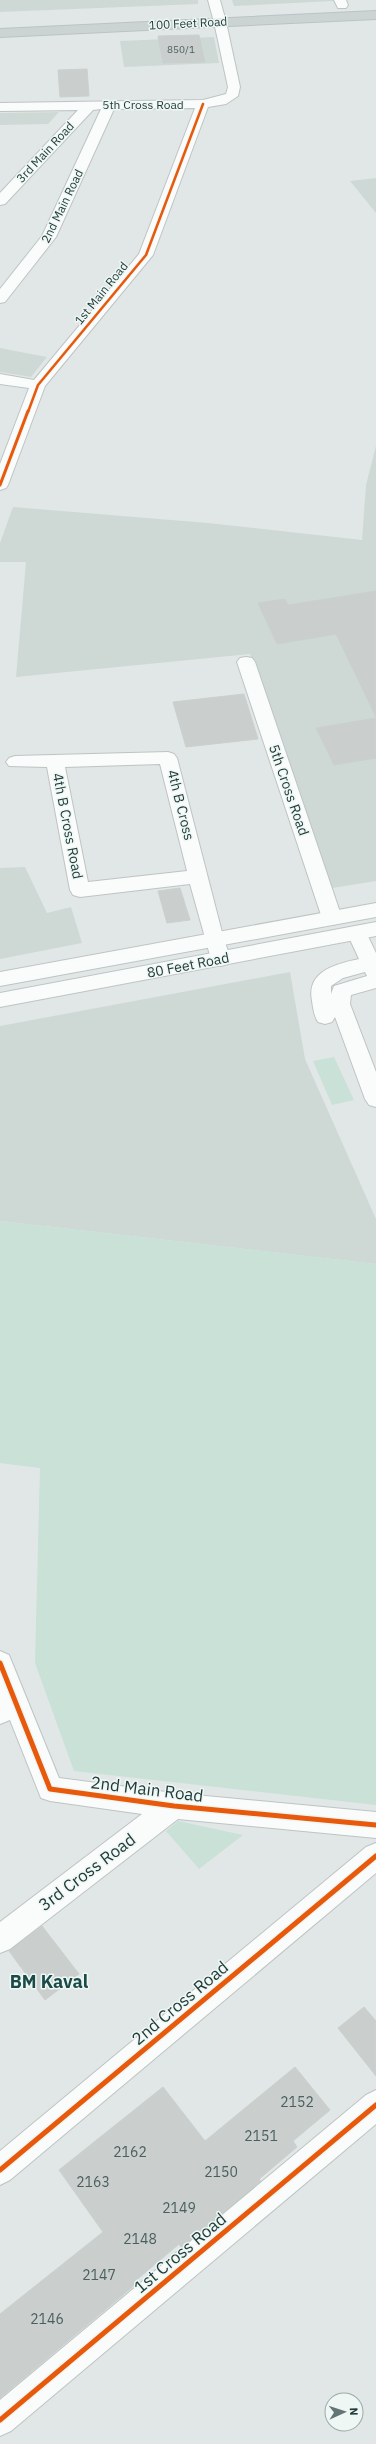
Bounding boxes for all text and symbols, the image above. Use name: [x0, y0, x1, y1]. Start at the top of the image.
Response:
street label: 100 Feet Road: [148, 13, 228, 33]
house number: 850/1: [167, 43, 195, 56]
street label: 5th Cross Road: [102, 97, 184, 112]
street label: 3rd Main Road: [13, 118, 77, 186]
street label: 2nd Main Road: [38, 167, 86, 245]
street label: 1st Main Road: [71, 259, 131, 327]
street label: 5th Cross Road: [265, 742, 313, 838]
street label: 4th B Cross: [164, 768, 199, 842]
street label: 4th B Cross Road: [49, 771, 87, 881]
street label: 80 Feet Road: [145, 948, 231, 982]
street label: 2nd Main Road: [89, 1771, 205, 1807]
street label: 3rd Cross Road: [34, 1828, 140, 1916]
street label: 2nd Cross Road: [127, 1956, 233, 2050]
district label: BM Kaval: [10, 1970, 89, 1993]
house number: 2152: [280, 2093, 314, 2111]
house number: 2151: [244, 2127, 278, 2145]
house number: 2162: [113, 2143, 147, 2161]
house number: 2150: [204, 2163, 238, 2181]
house number: 2163: [76, 2173, 110, 2191]
house number: 2149: [162, 2199, 196, 2217]
street label: 1st Cross Road: [129, 2208, 231, 2298]
house number: 2148: [123, 2230, 157, 2248]
house number: 2147: [82, 2266, 116, 2284]
house number: 2146: [30, 2310, 64, 2328]
north arrow: [324, 2392, 364, 2432]
text: N: [347, 2407, 361, 2416]

